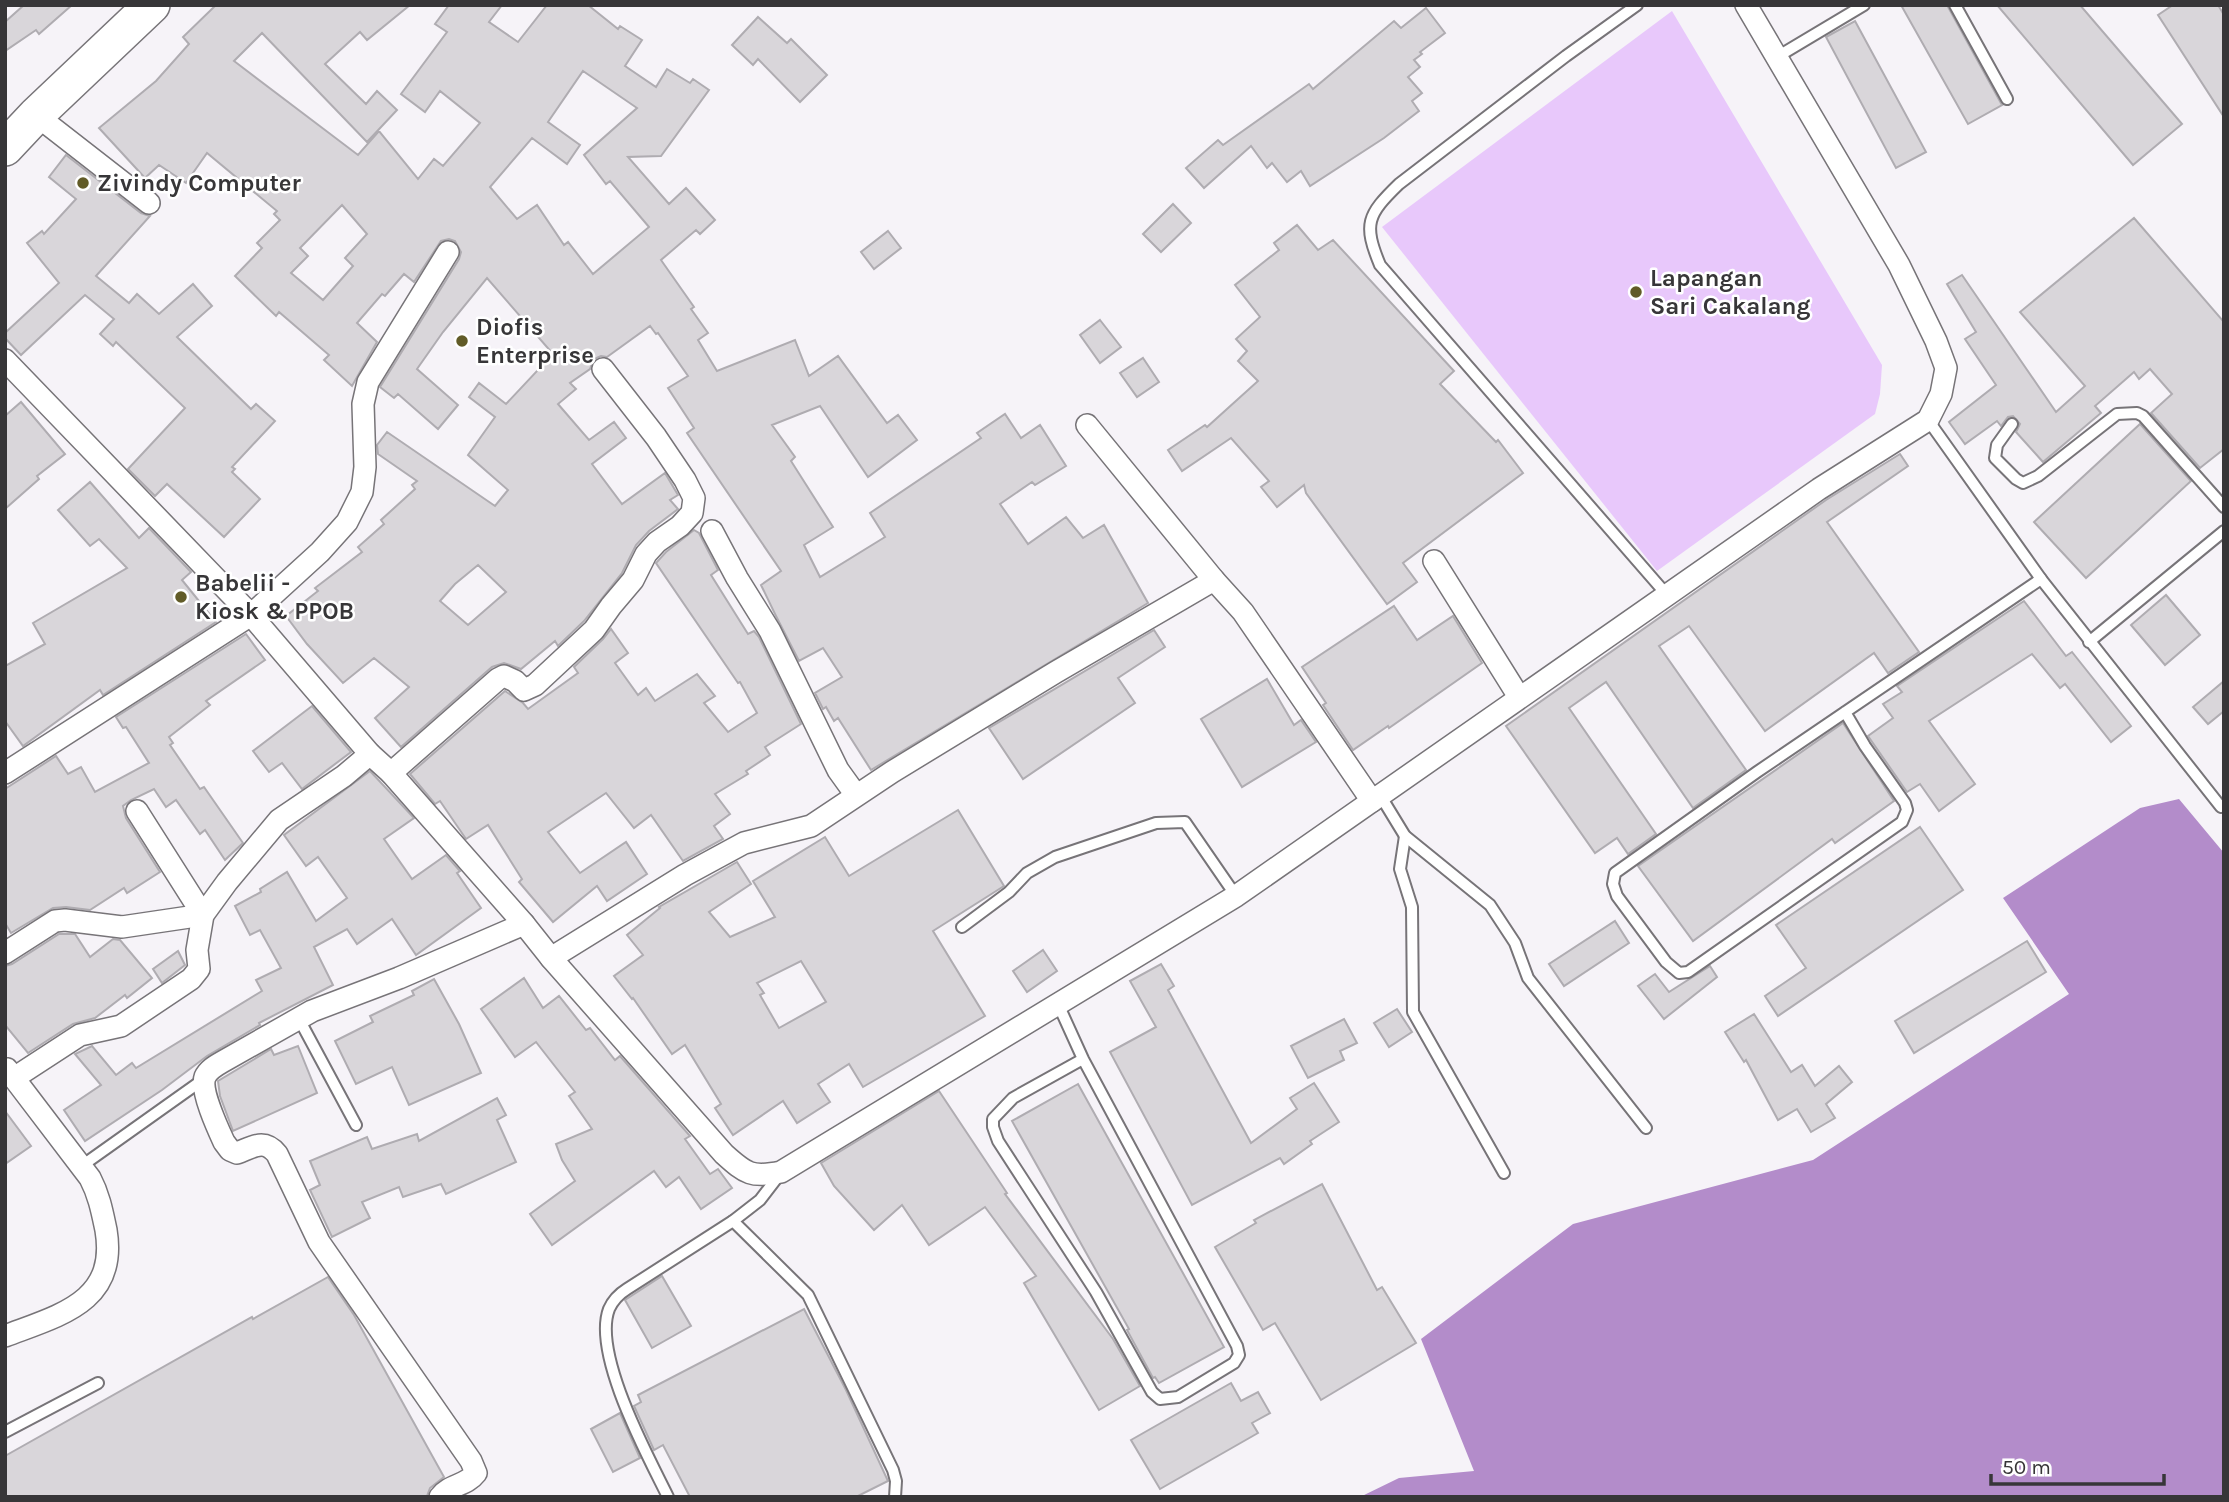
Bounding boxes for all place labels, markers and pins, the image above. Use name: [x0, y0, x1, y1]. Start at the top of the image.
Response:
place label: Zivindy Computer: [97, 169, 302, 197]
marker: Zivindy Computer: [75, 175, 91, 191]
place label: Lapangan Sari Cakalang: [1650, 264, 1810, 320]
marker: Lapangan Sari Cakalang: [1628, 284, 1644, 300]
place label: Diofis Enterprise: [476, 313, 594, 369]
marker: Diofis Enterprise: [454, 333, 470, 349]
place label: Babelii - Kiosk & PPOB: [195, 569, 354, 625]
marker: Babelii - Kiosk & PPOB: [173, 589, 189, 605]

